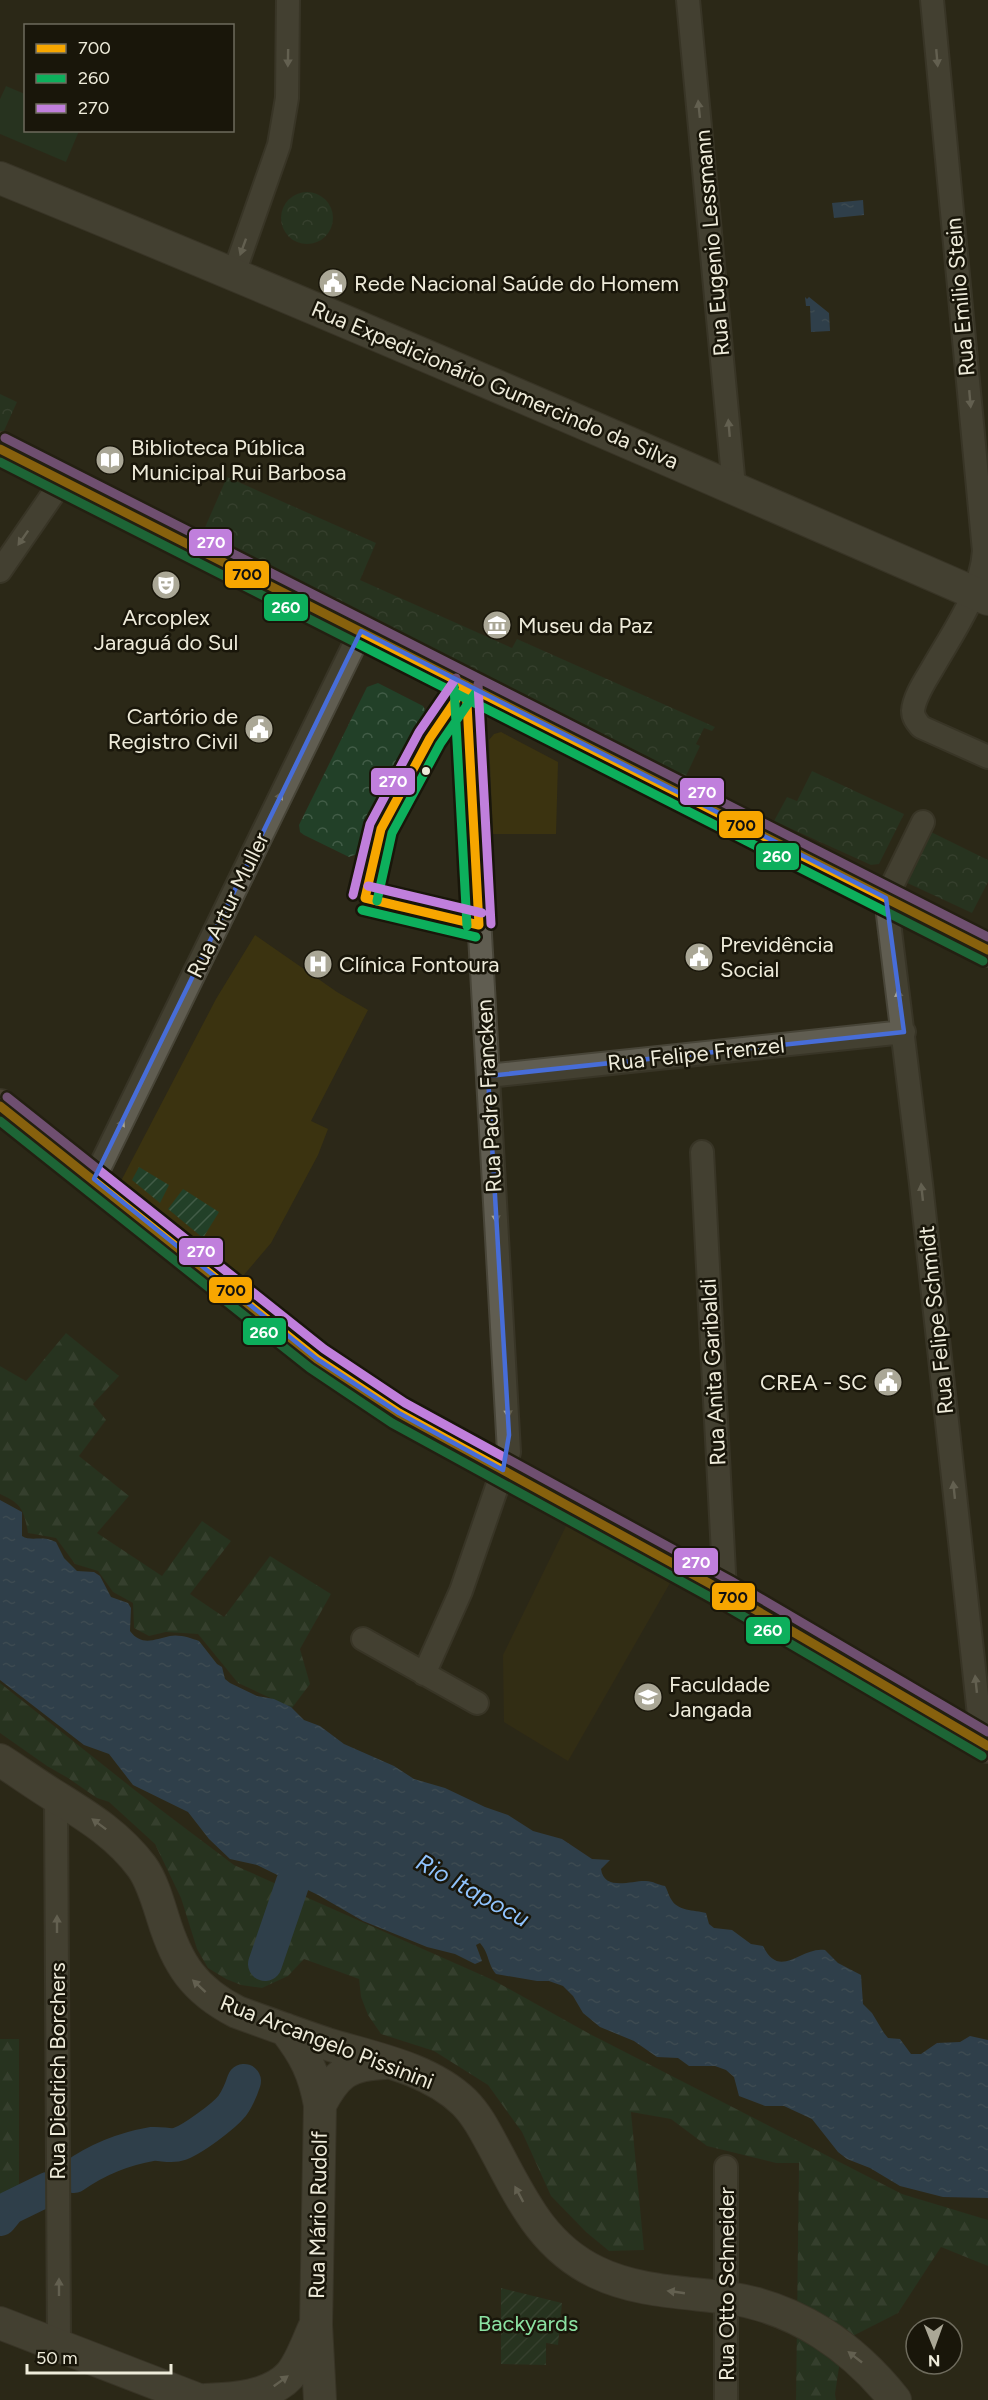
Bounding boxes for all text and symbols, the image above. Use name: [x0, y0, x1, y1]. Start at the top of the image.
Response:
legend: [24, 24, 234, 132]
text: 700: [78, 37, 111, 59]
one-way arrow: [283, 49, 292, 68]
one-way arrow: [932, 49, 942, 68]
text: 260: [78, 67, 110, 89]
text: 270: [78, 97, 109, 119]
one-way arrow: [694, 99, 704, 118]
street label: Rua Eugenio Lessmann: [689, 129, 735, 357]
street label: Rua Emilio Stein: [940, 217, 980, 377]
one-way arrow: [238, 238, 248, 256]
public building icon: Rede Nacional Saúde do Homem: [317, 267, 349, 299]
place label: Rede Nacional Saúde do Homem: [354, 270, 679, 297]
street label: Rua Expedicionário Gumercindo da Silva: [307, 295, 683, 475]
one-way arrow: [965, 389, 975, 408]
one-way arrow: [724, 419, 734, 438]
place label: Biblioteca Pública Municipal Rui Barbosa: [131, 434, 347, 486]
library icon: Biblioteca Pública Municipal Rui Barbosa: [94, 444, 126, 476]
line badge: 270: [188, 528, 233, 557]
one-way arrow: [17, 530, 29, 546]
text: 270: [197, 533, 225, 552]
line badge: 700: [224, 560, 270, 589]
text: 700: [232, 565, 262, 584]
theatre icon: Arcoplex Jaraguá do Sul: [150, 569, 182, 601]
line badge: 260: [263, 593, 309, 622]
text: 260: [272, 598, 300, 617]
place label: Arcoplex Jaraguá do Sul: [94, 604, 238, 656]
museum icon: Museu da Paz: [481, 609, 513, 641]
place label: Museu da Paz: [518, 612, 653, 639]
place label: Cartório de Registro Civil: [108, 703, 238, 755]
public building icon: Cartório de Registro Civil: [243, 713, 275, 745]
unlabelled marker: [420, 765, 432, 777]
line badge: 270: [370, 767, 416, 796]
text: 270: [379, 772, 407, 791]
line badge: 270: [679, 777, 725, 806]
text: 270: [688, 783, 716, 802]
one-way arrow: [274, 792, 283, 809]
line badge: 700: [718, 810, 764, 839]
text: 700: [726, 816, 756, 835]
street label: Rua Artur Muller: [181, 827, 275, 982]
line badge: 260: [755, 842, 800, 871]
text: 260: [763, 847, 791, 866]
place label: Previdência Social: [720, 931, 834, 983]
public building icon: Previdência Social: [683, 941, 715, 973]
hospital icon: Clínica Fontoura: [302, 948, 334, 980]
place label: Clínica Fontoura: [339, 951, 500, 978]
one-way arrow: [895, 988, 904, 1007]
street label: Rua Padre Francken: [470, 999, 508, 1193]
street label: Rua Felipe Frenzel: [606, 1031, 786, 1077]
one-way arrow: [114, 1118, 124, 1136]
one-way arrow: [917, 1182, 927, 1201]
one-way arrow: [492, 1205, 501, 1224]
street label: Rua Felipe Schmidt: [913, 1224, 959, 1416]
line badge: 270: [178, 1237, 224, 1266]
text: 270: [187, 1242, 215, 1261]
line badge: 700: [208, 1276, 253, 1304]
street label: Rua Anita Garibaldi: [695, 1278, 731, 1466]
text: 700: [216, 1281, 246, 1300]
line badge: 260: [242, 1317, 287, 1346]
text: 260: [250, 1323, 278, 1342]
public building icon: CREA - SC: [872, 1366, 904, 1398]
place label: CREA - SC: [760, 1369, 867, 1396]
one-way arrow: [503, 1399, 513, 1418]
one-way arrow: [950, 1480, 959, 1499]
line badge: 270: [673, 1547, 719, 1576]
text: 270: [682, 1553, 710, 1572]
line badge: 700: [711, 1582, 756, 1611]
text: 700: [718, 1588, 748, 1607]
line badge: 260: [745, 1616, 791, 1645]
text: 260: [754, 1621, 782, 1640]
place label: Faculdade Jangada: [669, 1671, 770, 1723]
one-way arrow: [971, 1674, 980, 1693]
school or university icon: Faculdade Jangada: [632, 1681, 664, 1713]
one-way arrow: [91, 1818, 106, 1830]
water label: Rio Itapocu: [411, 1847, 535, 1933]
one-way arrow: [52, 1915, 62, 1934]
street label: Rua Diedrich Borchers: [44, 1962, 71, 2180]
one-way arrow: [192, 1980, 207, 1993]
street label: Rua Arcangelo Pissinini: [216, 1989, 438, 2095]
street label: Rua Mário Rudolf: [303, 2130, 333, 2299]
one-way arrow: [514, 2185, 524, 2202]
street label: Rua Otto Schneider: [713, 2186, 740, 2381]
one-way arrow: [54, 2278, 63, 2297]
one-way arrow: [666, 2287, 685, 2296]
park label: Backyards: [478, 2310, 578, 2337]
north arrow: [904, 2316, 964, 2376]
scale bar: [27, 2337, 171, 2375]
text: 50 m: [36, 2347, 78, 2369]
text: N: [928, 2351, 941, 2370]
one-way arrow: [848, 2352, 863, 2364]
one-way arrow: [273, 2376, 288, 2388]

